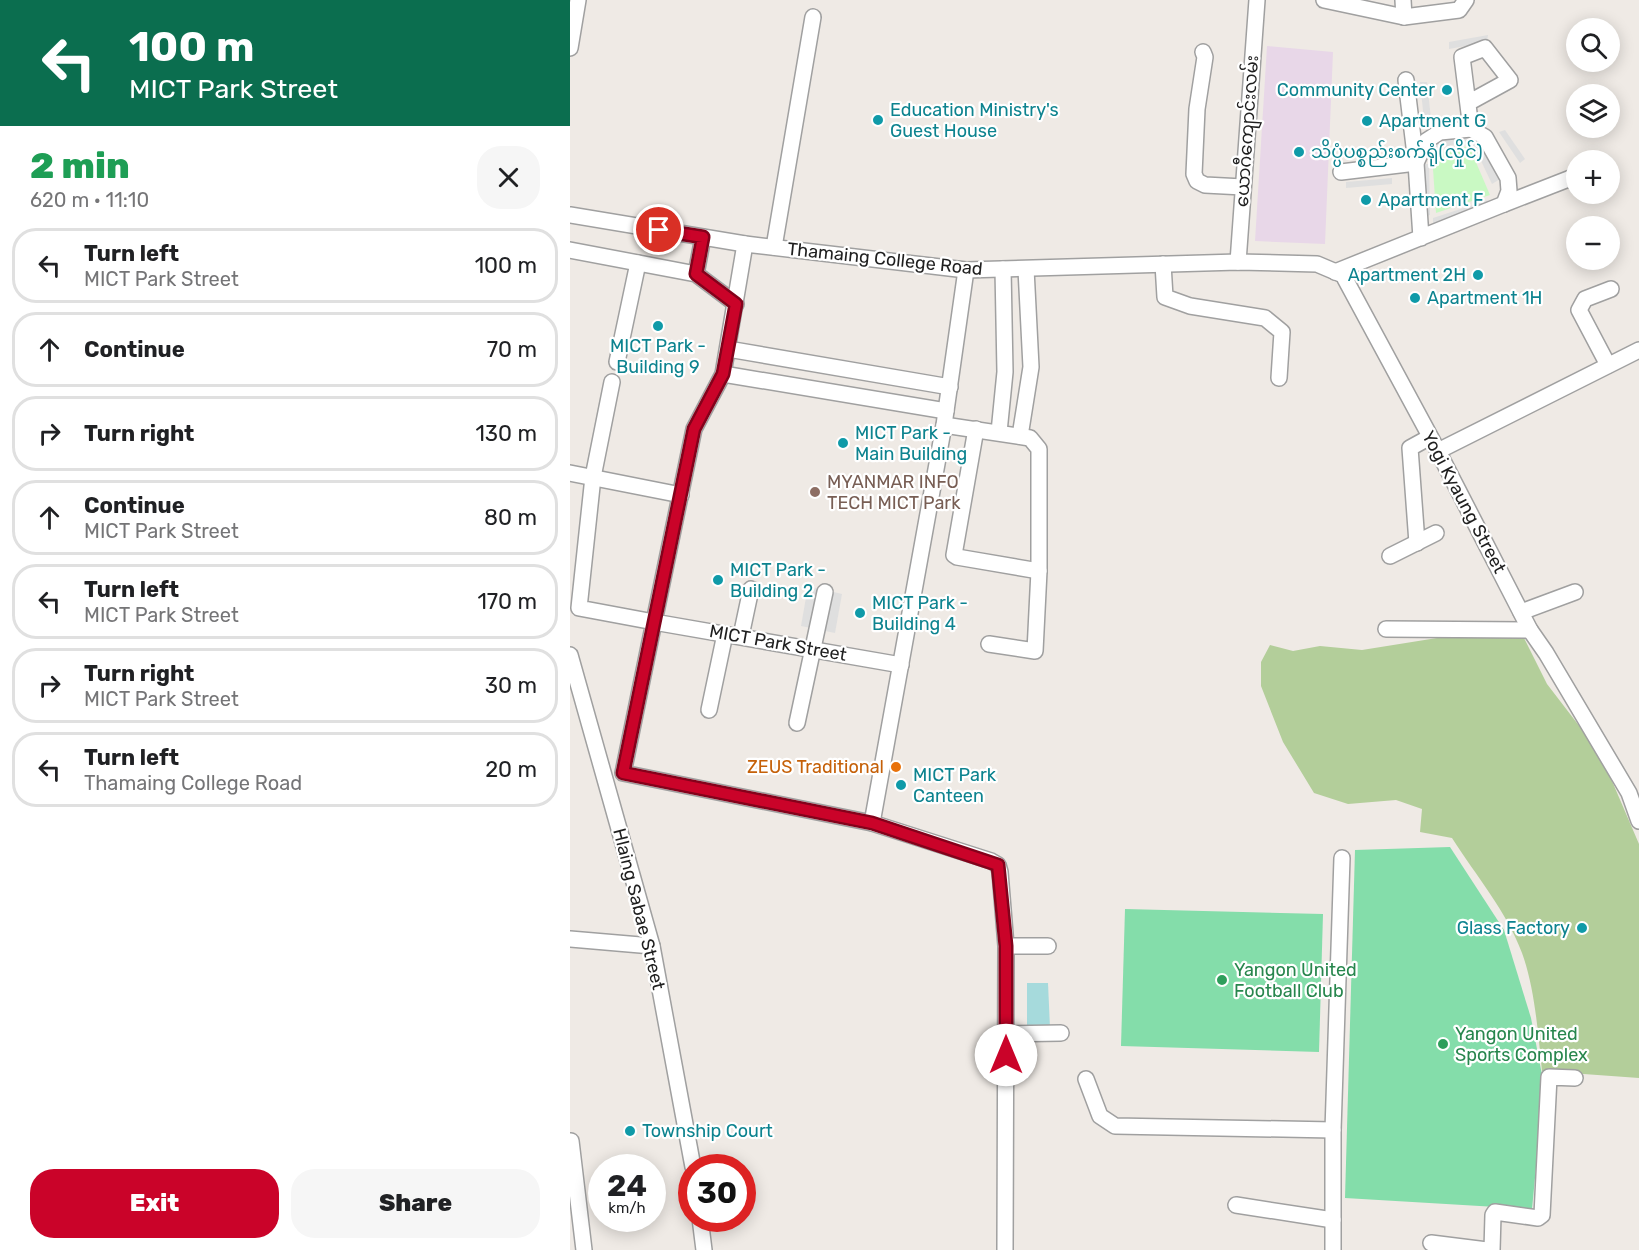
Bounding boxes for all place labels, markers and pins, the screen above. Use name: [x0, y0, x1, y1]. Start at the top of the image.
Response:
place label: Community Center: [1277, 79, 1435, 101]
marker: Community Center: [1440, 83, 1454, 97]
place label: Education Ministry's Guest House: [890, 99, 1059, 142]
place label: Apartment G: [1379, 110, 1486, 132]
marker: Education Ministry's Guest House: [871, 113, 885, 127]
marker: Apartment G: [1360, 114, 1374, 128]
place label: သိပ္ပံပစ္စည်းစက်ရုံ(လှိုင်): [1311, 138, 1483, 167]
marker: သိပ္ပံပစ္စည်းစက်ရုံ(လှိုင်): [1292, 145, 1306, 159]
place label: Apartment F: [1378, 189, 1483, 211]
marker: Apartment F: [1359, 193, 1373, 207]
pin: [633, 204, 684, 255]
place label: Apartment 2H: [1348, 264, 1466, 286]
marker: Apartment 2H: [1471, 268, 1485, 282]
place label: Apartment 1H: [1427, 287, 1542, 309]
marker: Apartment 1H: [1408, 291, 1422, 305]
marker: MICT Park - Building 9: [651, 319, 665, 333]
place label: MICT Park - Building 9: [610, 335, 706, 378]
place label: MICT Park - Main Building: [855, 422, 967, 465]
marker: MICT Park - Main Building: [836, 436, 850, 450]
place label: MYANMAR INFO TECH MICT Park: [827, 471, 961, 514]
marker: MYANMAR INFO TECH MICT Park: [808, 485, 822, 499]
place label: MICT Park - Building 2: [730, 559, 826, 602]
marker: MICT Park - Building 2: [711, 573, 725, 587]
place label: MICT Park - Building 4: [872, 592, 968, 635]
marker: MICT Park - Building 4: [853, 606, 867, 620]
place label: ZEUS Traditional: [747, 756, 884, 778]
marker: ZEUS Traditional: [889, 760, 903, 774]
place label: MICT Park Canteen: [913, 764, 997, 807]
marker: MICT Park Canteen: [894, 778, 908, 792]
place label: Glass Factory: [1457, 917, 1570, 939]
marker: Glass Factory: [1575, 921, 1589, 935]
place label: Yangon United Football Club: [1234, 959, 1357, 1002]
marker: Yangon United Football Club: [1215, 973, 1229, 987]
place label: Yangon United Sports Complex: [1455, 1023, 1588, 1066]
marker: Yangon United Sports Complex: [1436, 1037, 1450, 1051]
place label: Township Court: [642, 1120, 773, 1142]
marker: Township Court: [623, 1124, 637, 1138]

